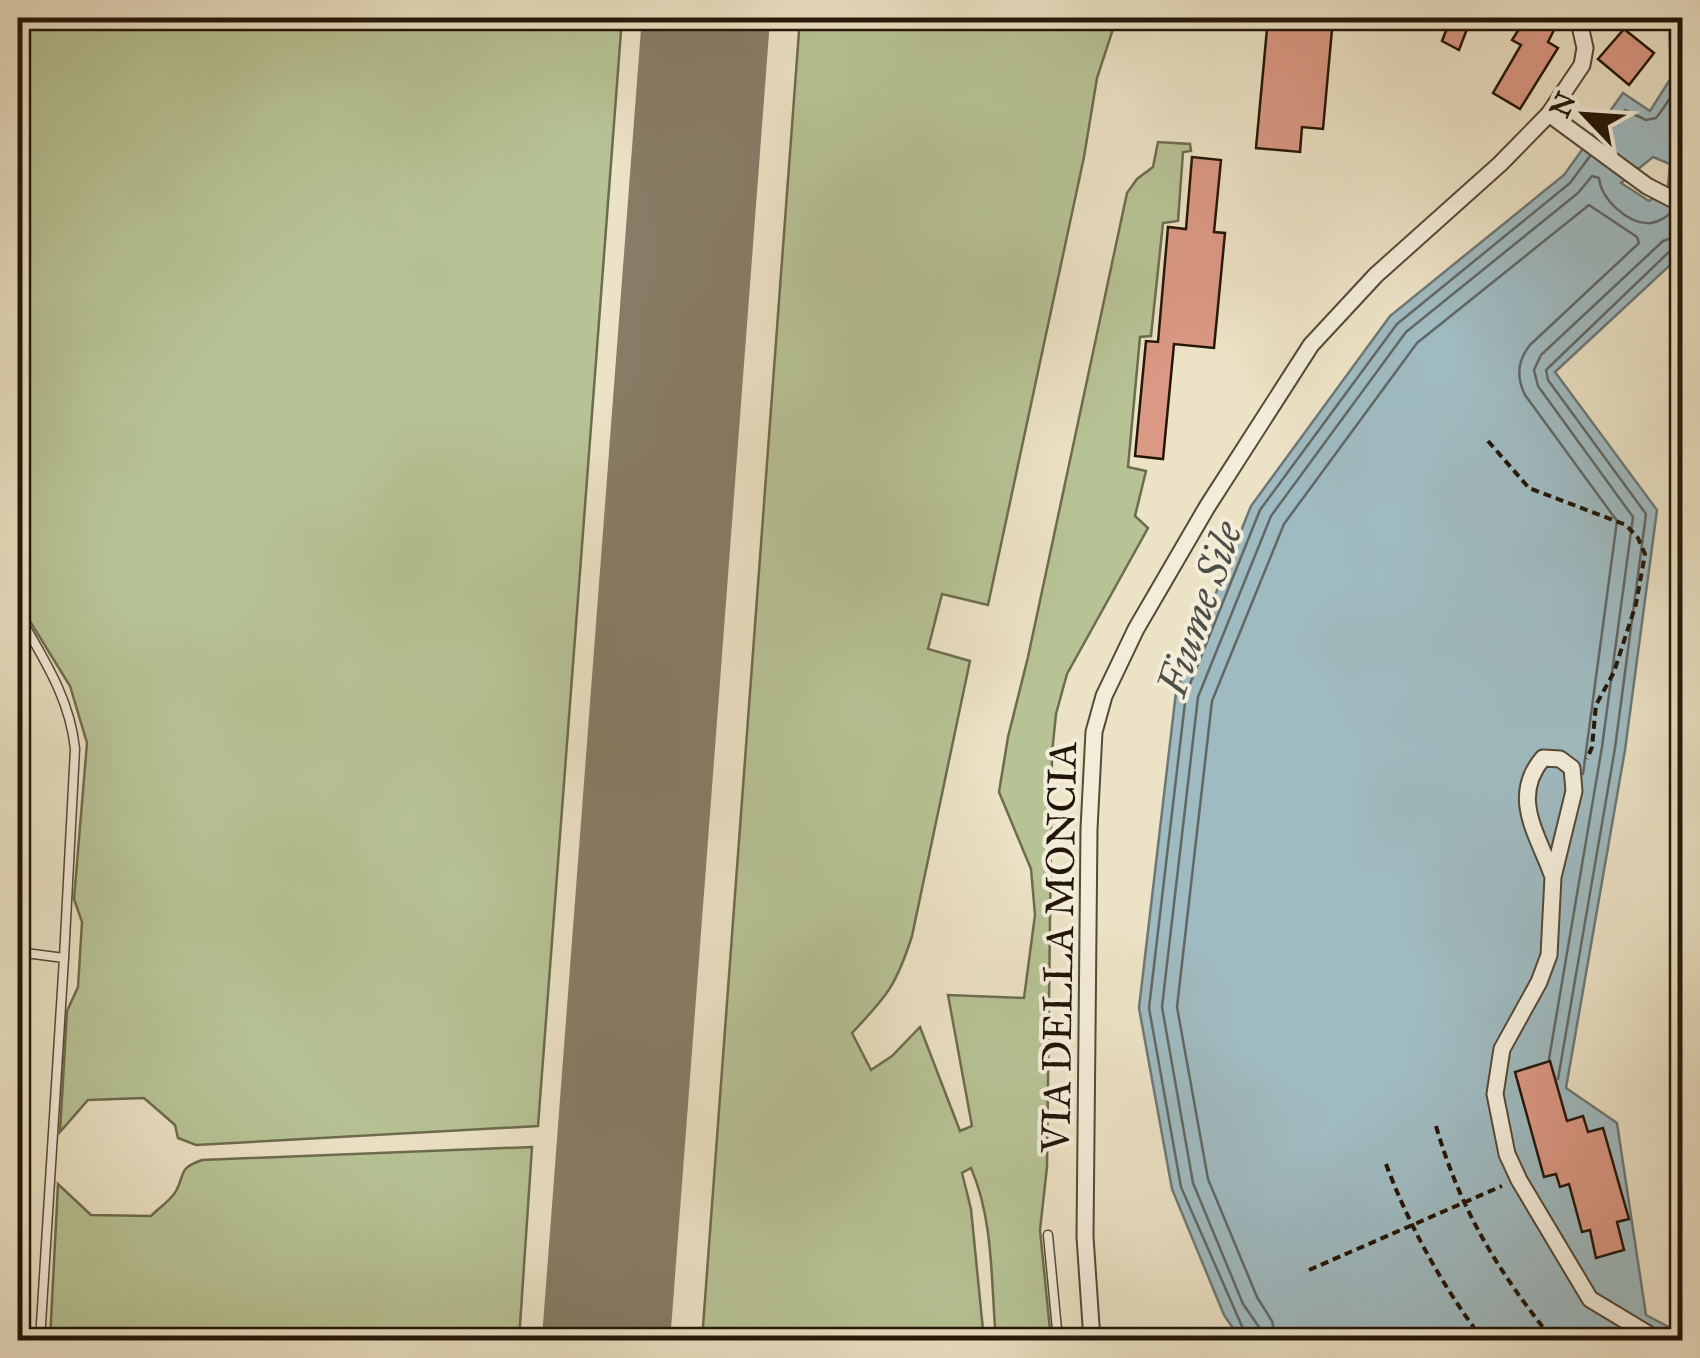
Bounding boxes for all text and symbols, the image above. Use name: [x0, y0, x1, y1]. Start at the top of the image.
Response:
north arrow: [1535, 65, 1635, 165]
text: N: [1542, 86, 1584, 123]
water label: Fiume Sile: [1146, 514, 1254, 704]
street label: VIA DELLA MONCIA: [1031, 741, 1087, 1154]

